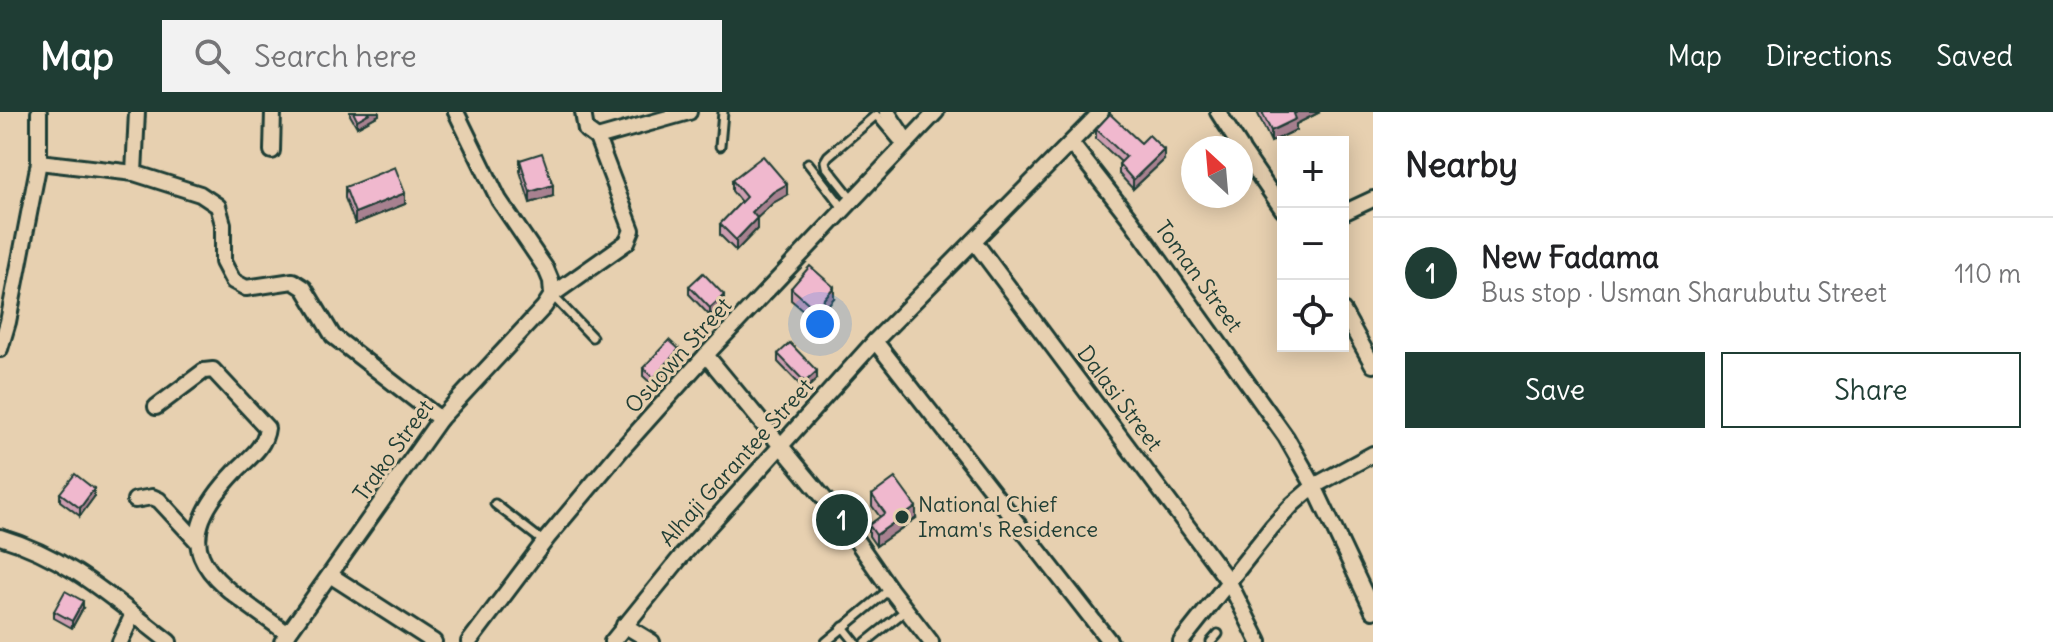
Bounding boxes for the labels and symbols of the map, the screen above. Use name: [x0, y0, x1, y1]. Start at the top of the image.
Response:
north arrow: [1181, 136, 1253, 208]
street label: Toman Street: [1149, 215, 1249, 337]
street label: Osuown Street: [619, 291, 737, 419]
your location: [800, 304, 840, 344]
street label: Dalasi Street: [1071, 340, 1169, 456]
street label: Alhaji Garantee Street: [653, 372, 819, 552]
street label: Trako Street: [347, 394, 439, 506]
pin: 1: [816, 490, 868, 550]
place label: National Chief Imam's Residence: [918, 490, 1098, 543]
marker: National Chief Imam's Residence: [893, 508, 911, 526]

